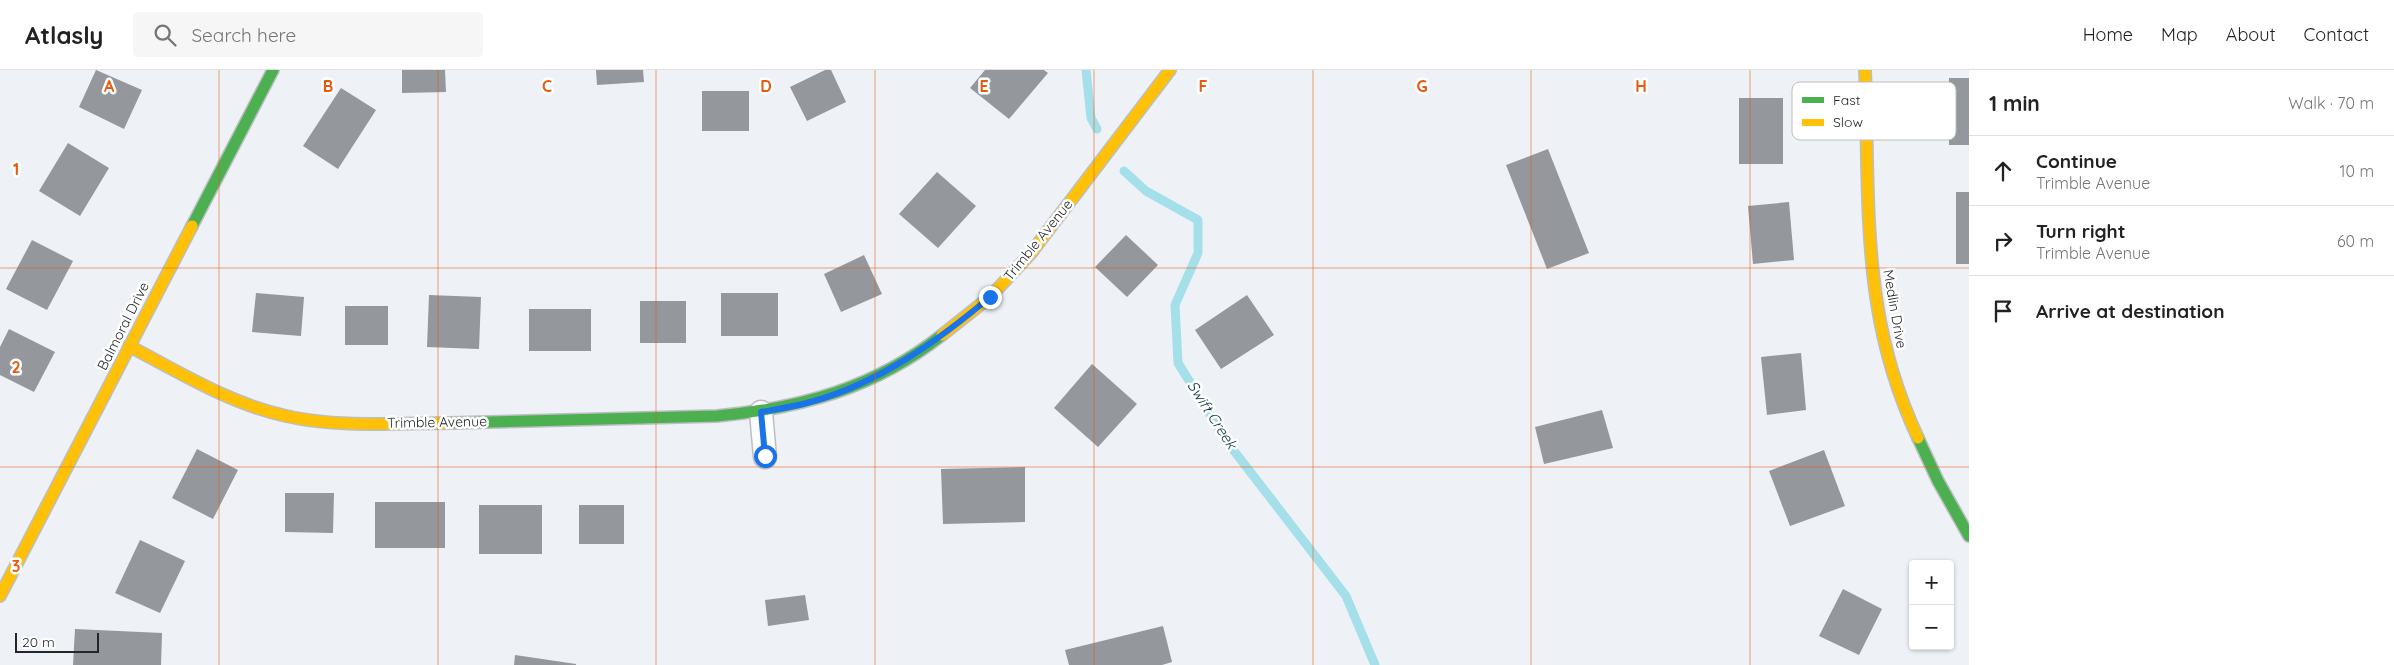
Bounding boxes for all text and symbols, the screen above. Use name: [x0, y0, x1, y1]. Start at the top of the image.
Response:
search box: [133, 12, 483, 57]
text: Atlasly: [25, 20, 103, 50]
icon: search: [151, 21, 179, 49]
text: Search here: [191, 23, 296, 47]
text: Home: [2083, 23, 2133, 46]
text: Map: [2161, 23, 2198, 46]
text: About: [2226, 23, 2276, 46]
text: Contact: [2304, 23, 2369, 46]
text: A: [104, 76, 115, 96]
text: B: [323, 76, 333, 96]
text: C: [542, 76, 552, 96]
text: D: [760, 76, 772, 96]
text: E: [979, 76, 989, 96]
text: F: [1199, 76, 1208, 96]
text: G: [1416, 76, 1428, 96]
text: H: [1635, 76, 1647, 96]
legend: [1792, 82, 1956, 140]
text: 1 min: [1989, 90, 2040, 116]
text: Fast: [1833, 91, 1861, 109]
text: Walk · 70 m: [2288, 93, 2374, 113]
text: Slow: [1833, 113, 1863, 131]
text: Continue: [2036, 149, 2117, 173]
icon: ahead: [1989, 157, 2017, 185]
text: 1: [13, 159, 19, 179]
text: 10 m: [2340, 161, 2374, 181]
text: Trimble Avenue: [2036, 173, 2150, 193]
street label: Trimble Avenue: [1000, 195, 1076, 285]
text: Turn right: [2036, 219, 2125, 243]
icon: right: [1989, 227, 2017, 255]
text: 60 m: [2337, 231, 2374, 251]
text: Trimble Avenue: [2036, 243, 2150, 263]
street label: Medlin Drive: [1879, 268, 1911, 350]
street label: Balmoral Drive: [93, 279, 153, 373]
route end: [979, 286, 1002, 309]
icon: arrive: [1989, 297, 2017, 325]
text: Arrive at destination: [2036, 299, 2225, 323]
text: 2: [11, 357, 21, 377]
water label: Swift Creek: [1183, 377, 1243, 454]
street label: Trimble Avenue: [387, 412, 487, 432]
route start: [754, 445, 777, 468]
text: 3: [12, 556, 20, 576]
map controls: [1909, 560, 1954, 650]
button: +: [1909, 560, 1954, 605]
button: −: [1909, 605, 1954, 650]
scale bar: [15, 630, 99, 653]
text: 20 m: [22, 633, 55, 651]

